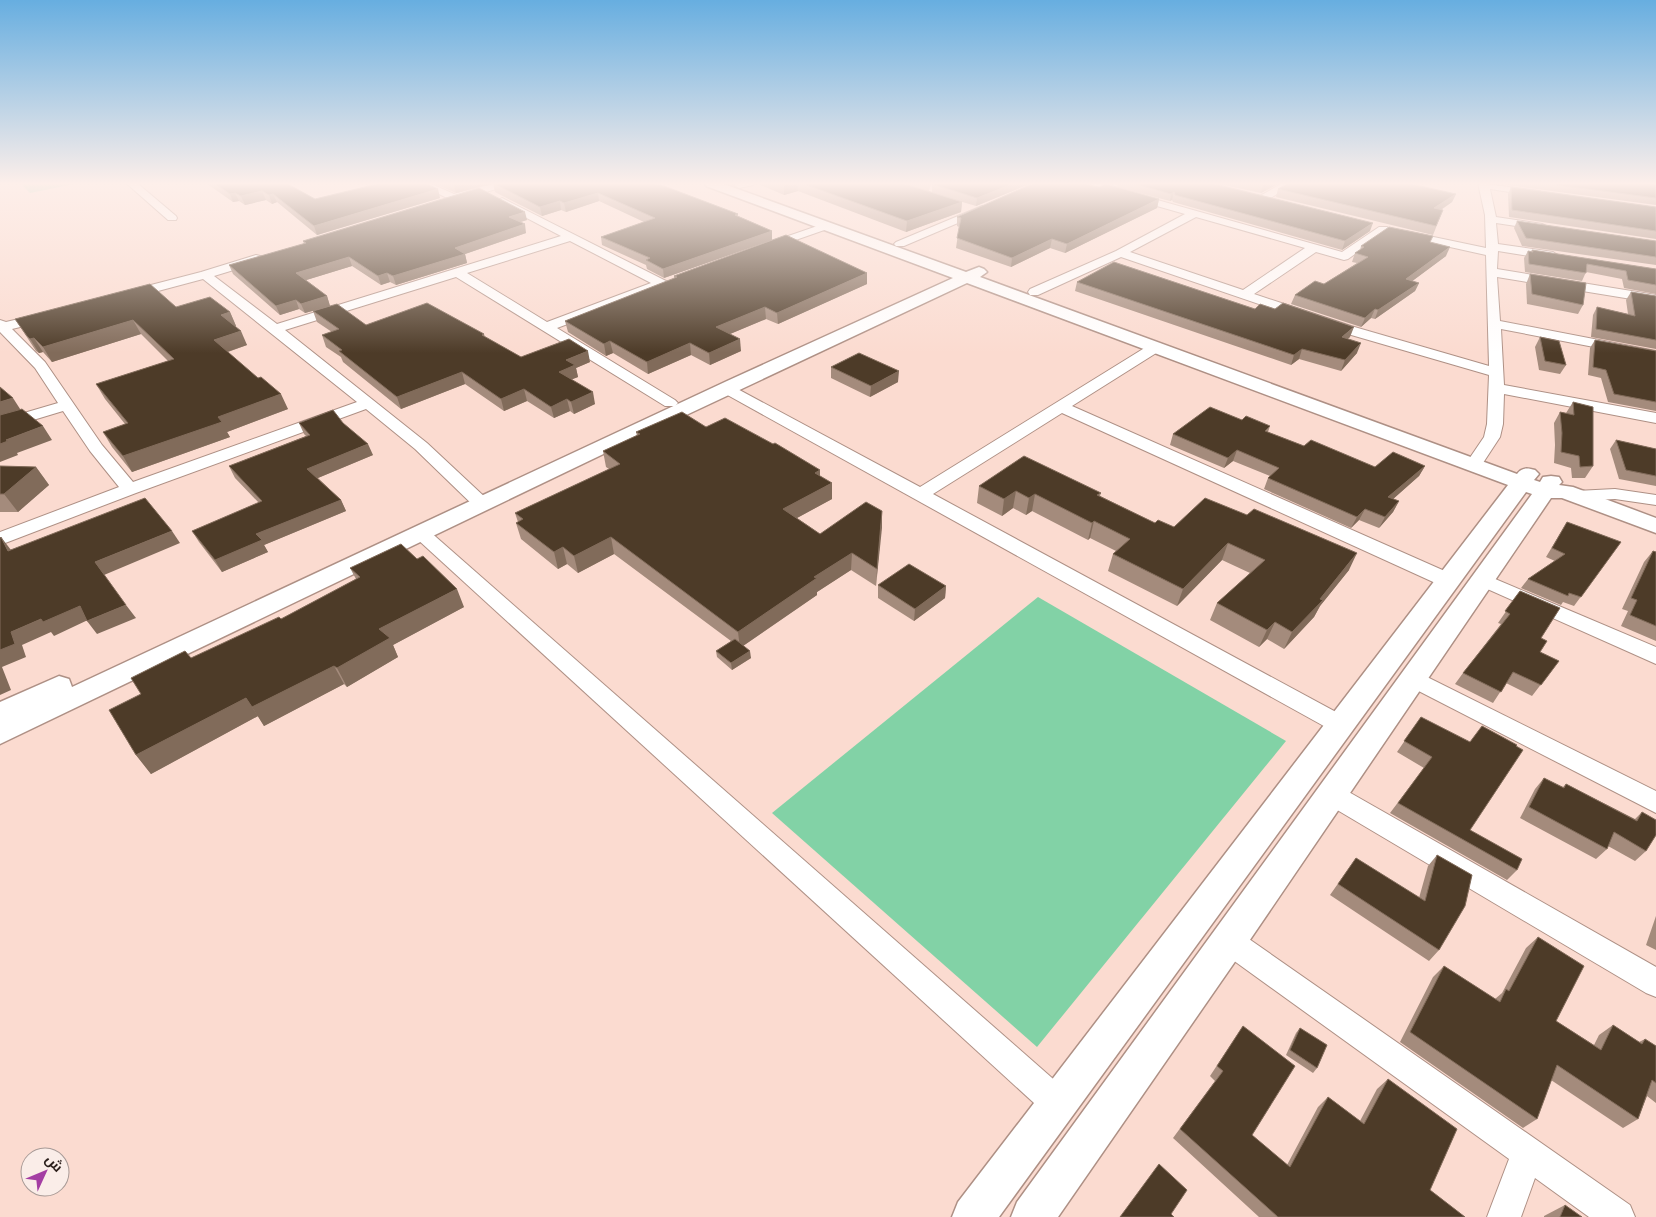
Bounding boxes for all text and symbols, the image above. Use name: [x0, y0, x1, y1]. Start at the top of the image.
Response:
north arrow: [20, 1147, 70, 1197]
text: ش: [41, 1150, 68, 1176]

